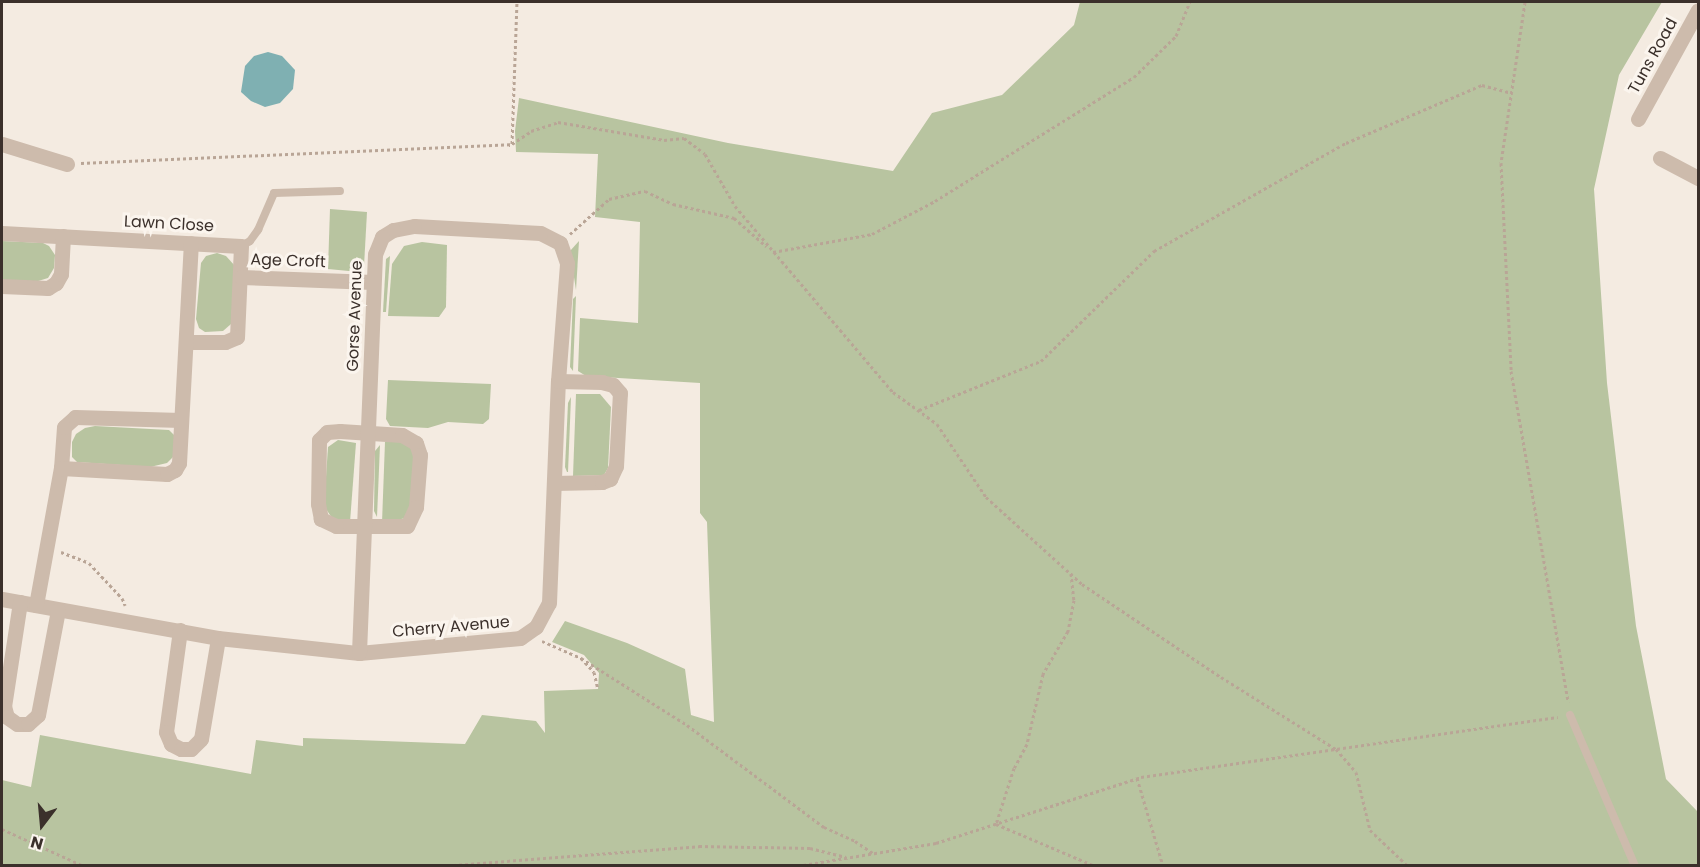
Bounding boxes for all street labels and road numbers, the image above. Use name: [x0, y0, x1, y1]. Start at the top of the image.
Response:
street label: Tuns Road: [1624, 15, 1682, 97]
street label: Lawn Close: [123, 212, 215, 236]
street label: Age Croft: [250, 250, 326, 272]
street label: Gorse Avenue: [343, 260, 367, 372]
street label: Cherry Avenue: [391, 612, 511, 642]

